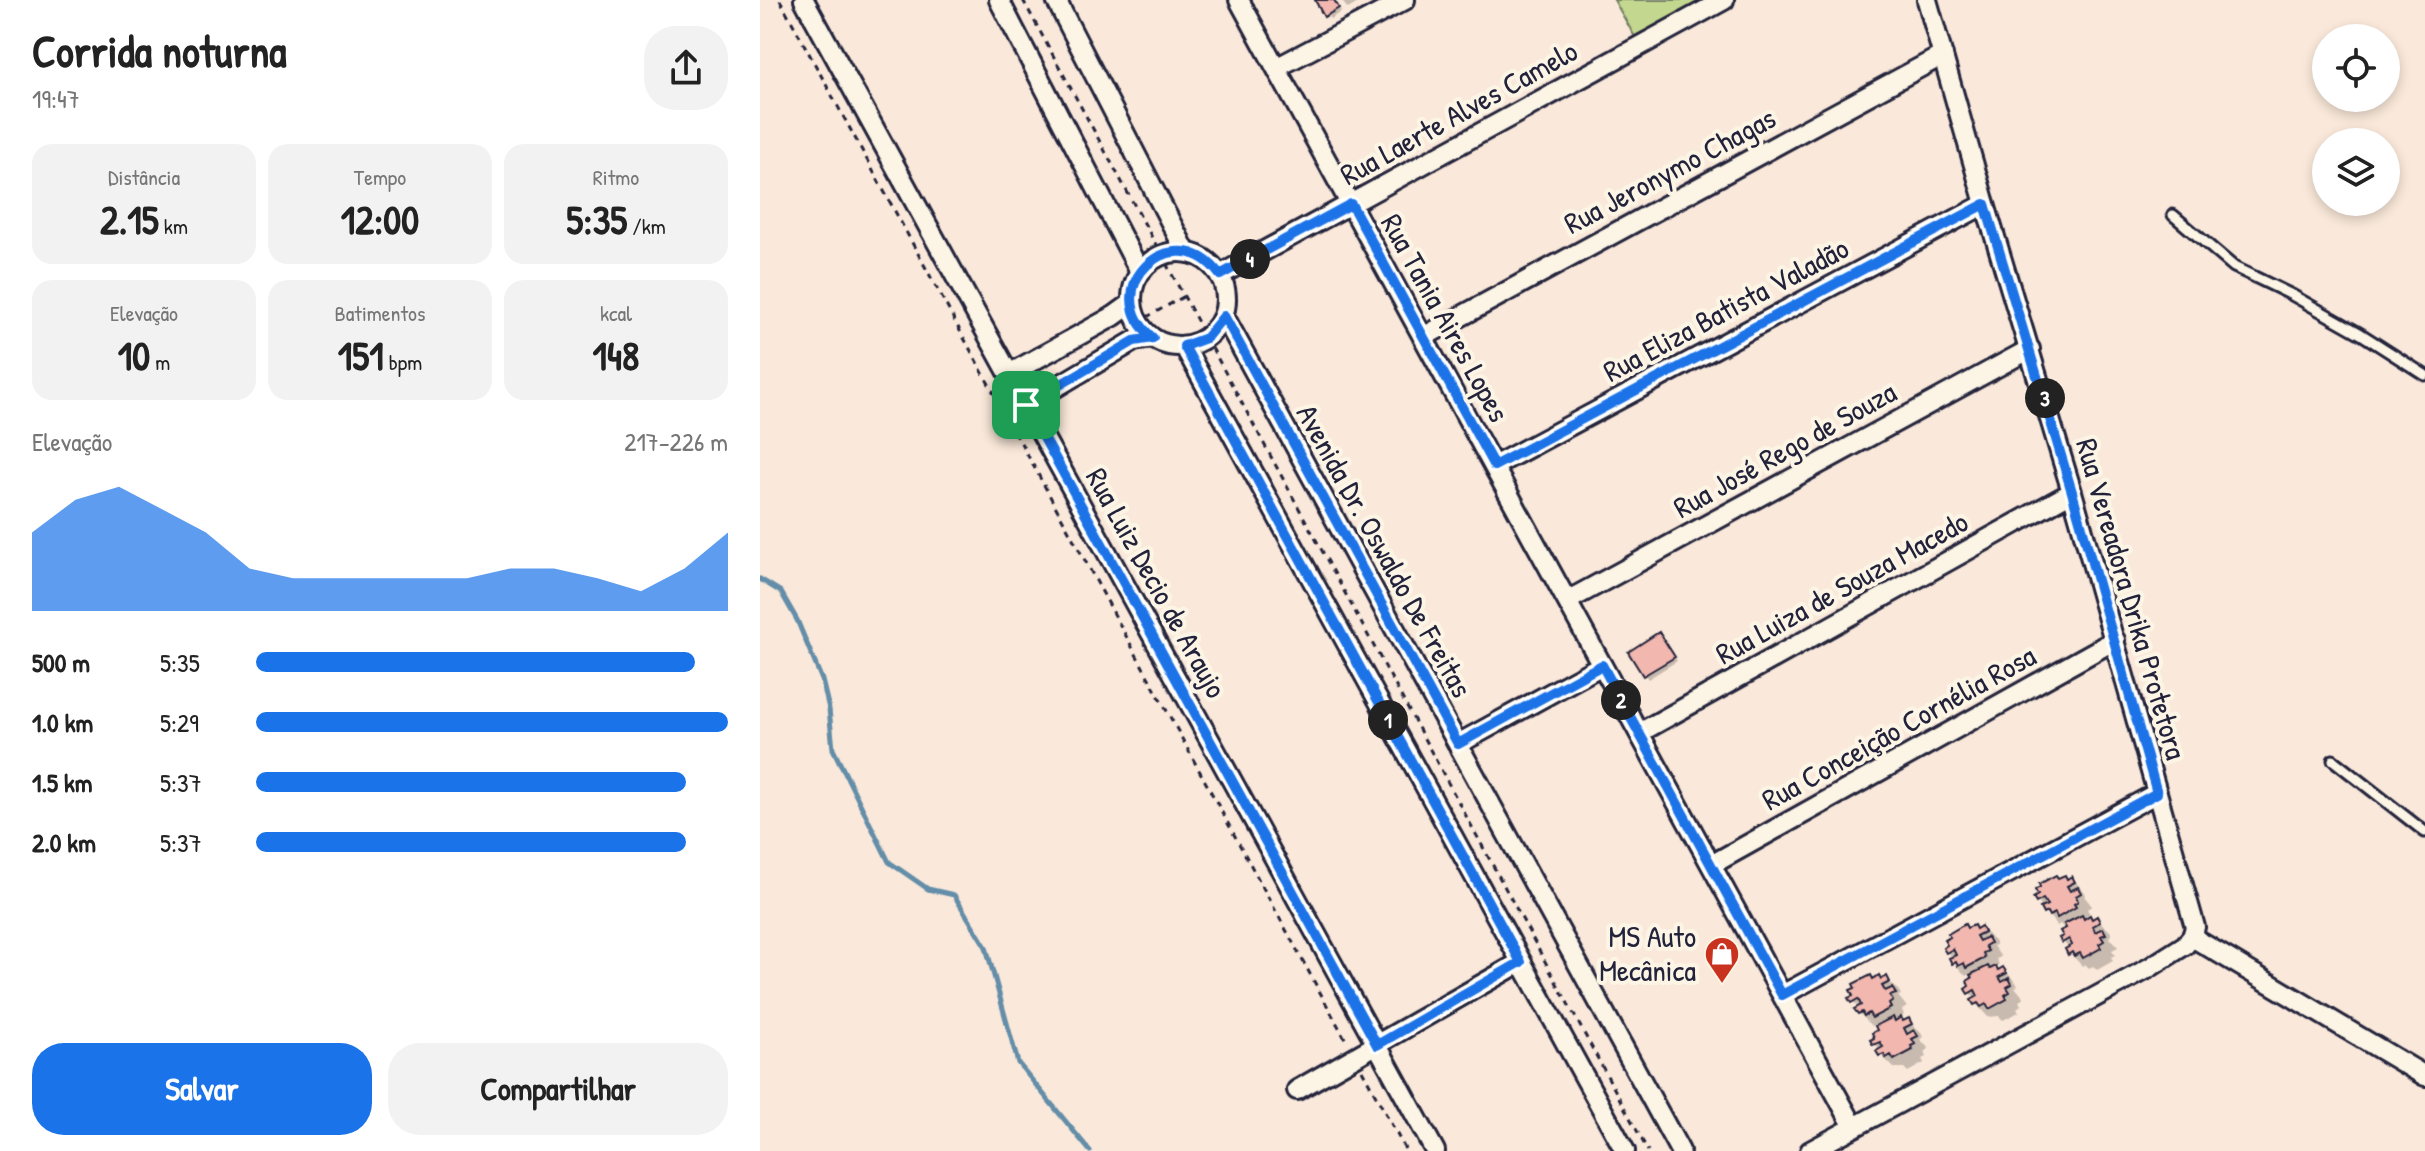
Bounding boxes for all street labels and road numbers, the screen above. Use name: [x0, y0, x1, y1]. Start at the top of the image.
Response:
street label: Rua Laerte Alves Camelo: [1333, 30, 1584, 194]
street label: Rua Jeronymo Chagas: [1557, 98, 1782, 243]
street label: Rua Tania Aires Lopes: [1372, 206, 1520, 429]
street label: Rua Eliza Batista Valadão: [1596, 228, 1855, 391]
street label: Rua José Rego de Souza: [1666, 371, 1903, 527]
street label: Avenida Dr. Oswaldo De Freitas: [1288, 397, 1482, 704]
street label: Rua Vereadora Drika Protetora: [2067, 434, 2197, 764]
street label: Rua Luiz Decio de Araujo: [1077, 460, 1237, 705]
street label: Rua Luiza de Souza Macedo: [1708, 501, 1975, 673]
street label: Rua Conceição Cornélia Rosa: [1755, 635, 2043, 819]

